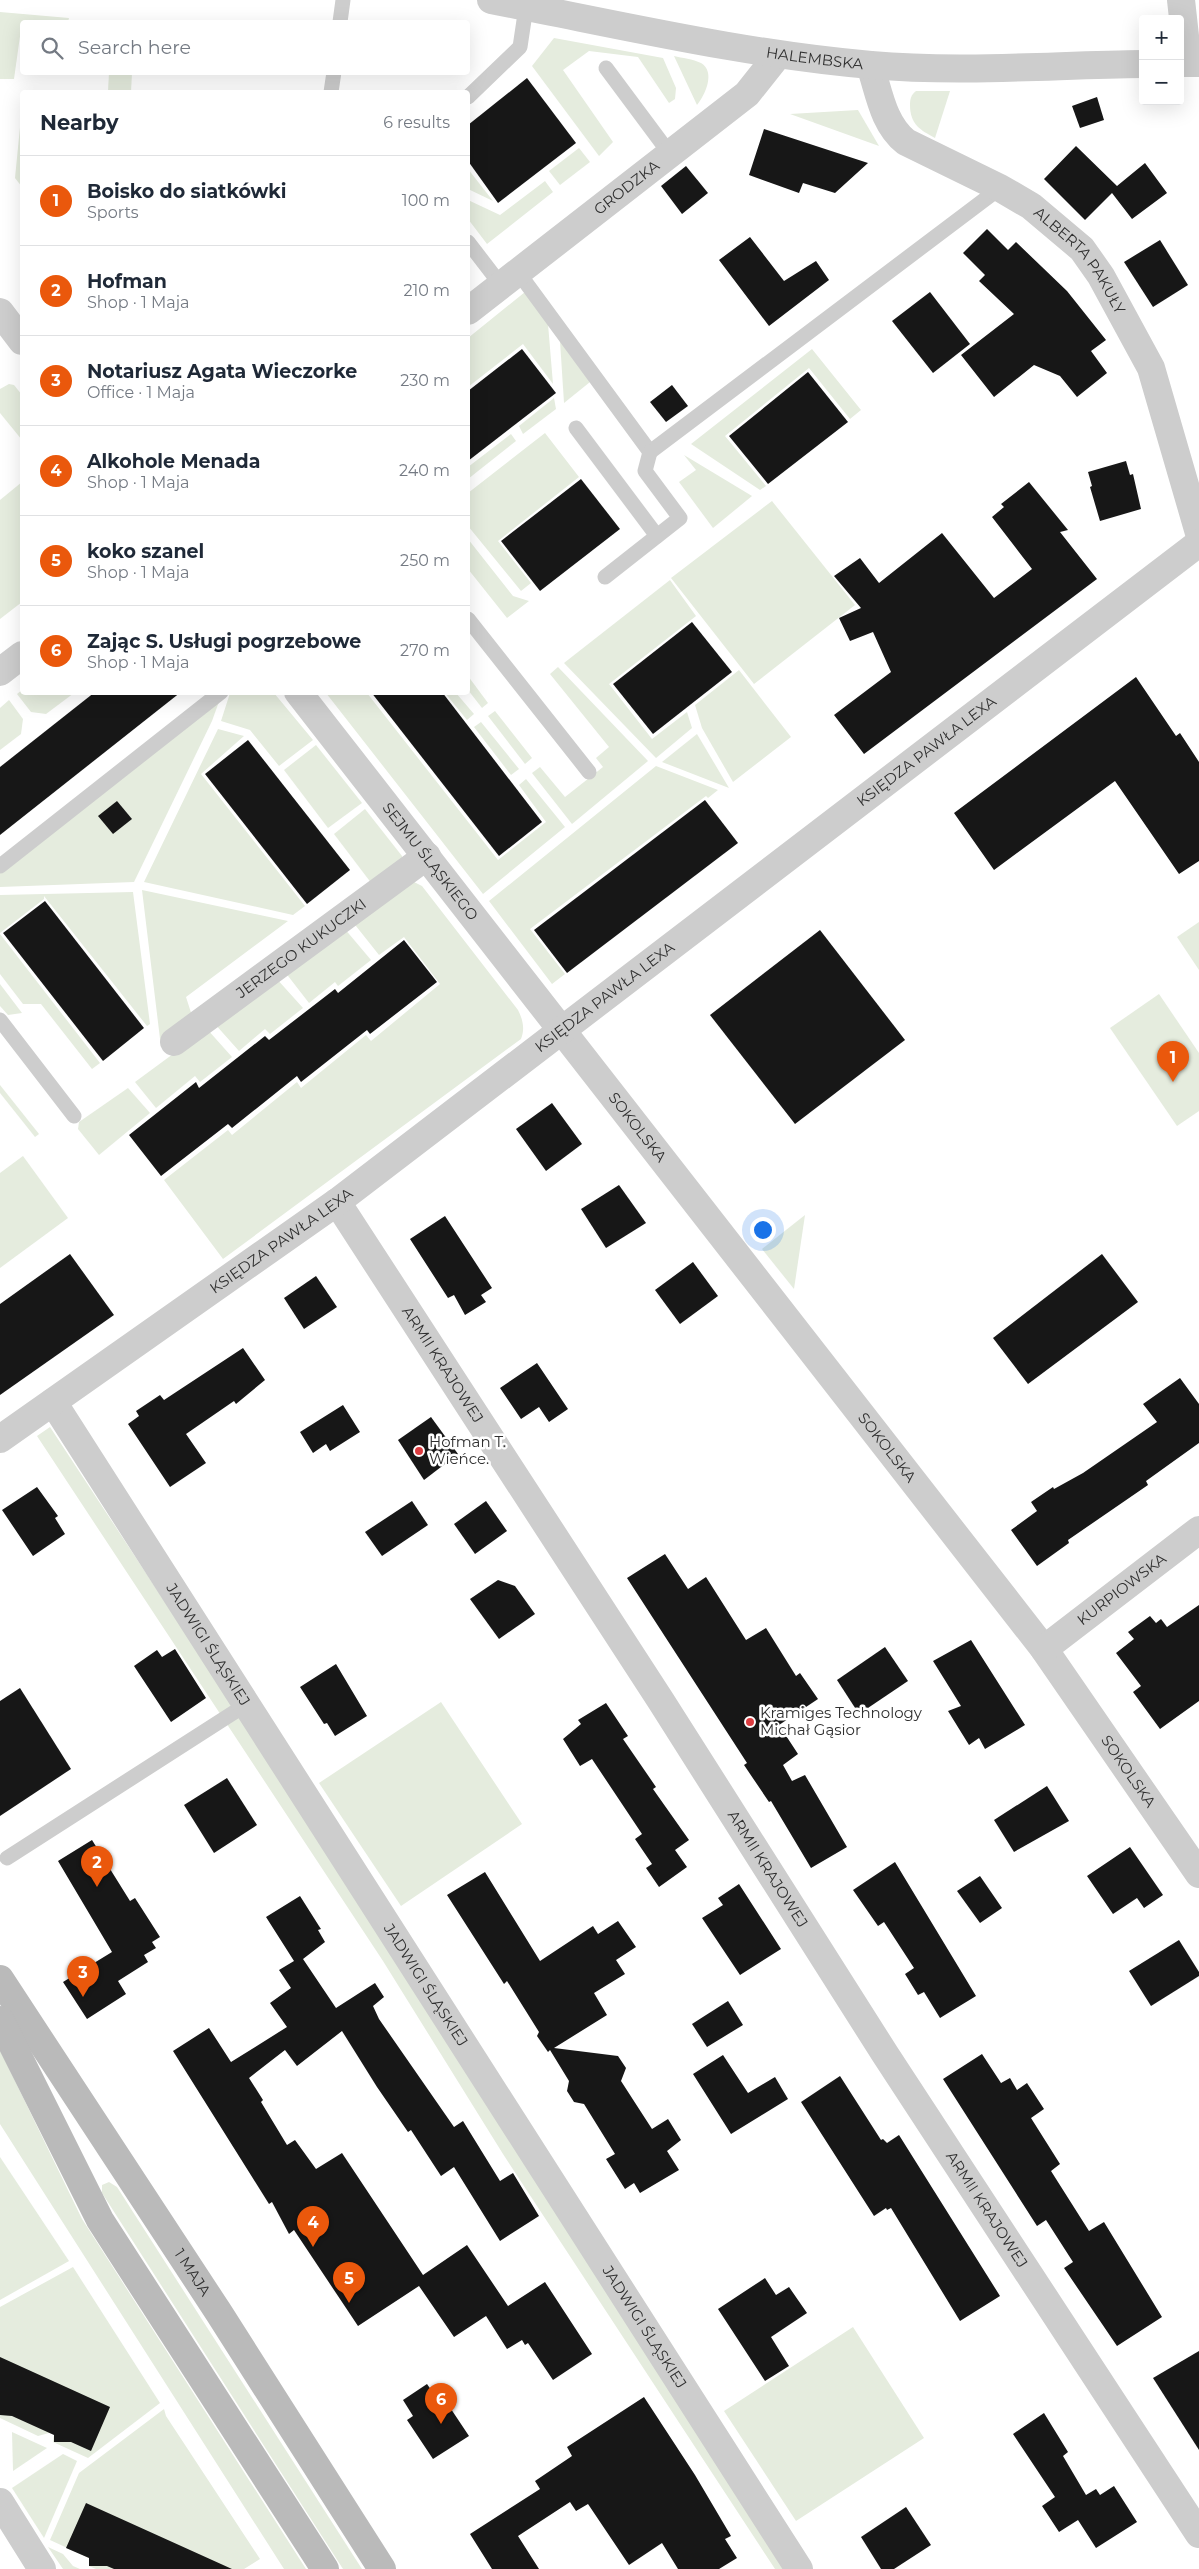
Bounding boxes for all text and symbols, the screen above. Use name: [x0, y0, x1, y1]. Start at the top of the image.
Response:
map controls: [1139, 15, 1184, 105]
button: +: [1139, 15, 1184, 60]
search box: [20, 20, 470, 75]
icon: search: [38, 34, 66, 62]
text: Search here: [78, 36, 191, 59]
street label: HALEMBSKA: [765, 42, 864, 73]
button: −: [1139, 60, 1184, 105]
text: Nearby: [40, 110, 119, 135]
text: 6 results: [383, 113, 450, 132]
street label: GRODZKA: [590, 156, 663, 219]
text: Boisko do siatkówki: [87, 180, 287, 203]
text: 1: [53, 191, 59, 210]
text: 100 m: [402, 191, 450, 210]
text: Sports: [87, 203, 139, 222]
street label: ALBERTA PAKUŁY: [1030, 203, 1130, 318]
text: Hofman: [87, 270, 167, 293]
text: 2: [51, 281, 61, 300]
text: 210 m: [403, 281, 450, 300]
text: Shop · 1 Maja: [87, 293, 189, 312]
text: Notariusz Agata Wieczorke: [87, 360, 357, 383]
text: 3: [51, 371, 61, 390]
text: 230 m: [400, 371, 450, 390]
text: Office · 1 Maja: [87, 383, 195, 402]
text: Alkohole Menada: [87, 450, 260, 473]
text: 4: [50, 461, 62, 480]
text: 240 m: [399, 461, 450, 480]
text: Shop · 1 Maja: [87, 473, 189, 492]
text: koko szanel: [87, 540, 204, 563]
text: 5: [51, 551, 61, 570]
text: 250 m: [400, 551, 450, 570]
text: Shop · 1 Maja: [87, 563, 189, 582]
text: Zając S. Usługi pogrzebowe: [87, 630, 361, 653]
text: 6: [51, 641, 61, 660]
text: 270 m: [400, 641, 450, 660]
text: Shop · 1 Maja: [87, 653, 189, 672]
street label: KSIĘDZA PAWŁA LEXA: [853, 691, 1000, 810]
street label: SEJMU ŚLĄSKIEGO: [379, 798, 482, 924]
street label: JERZEGO KUKUCZKI: [231, 894, 370, 1003]
street label: KSIĘDZA PAWŁA LEXA: [531, 937, 678, 1056]
pin: 1: [1157, 1041, 1189, 1082]
street label: SOKOLSKA: [605, 1088, 671, 1166]
street label: KSIĘDZA PAWŁA LEXA: [206, 1183, 356, 1298]
your location: [750, 1217, 776, 1243]
street label: ARMII KRAJOWEJ: [398, 1303, 488, 1426]
street label: SOKOLSKA: [854, 1408, 921, 1486]
place label: Hofman T. Wieńce.: [429, 1432, 506, 1468]
marker: Hofman T. Wieńce.: [413, 1445, 425, 1457]
street label: KURPIOWSKA: [1073, 1549, 1170, 1629]
street label: JADWIGI ŚLĄSKIEJ: [162, 1579, 255, 1709]
place label: Kramiges Technology Michał Gąsior: [760, 1703, 923, 1739]
marker: Kramiges Technology Michał Gąsior: [744, 1716, 756, 1728]
street label: SOKOLSKA: [1097, 1731, 1160, 1811]
street label: ARMII KRAJOWEJ: [724, 1807, 812, 1931]
pin: 2: [81, 1846, 113, 1887]
street label: JADWIGI ŚLĄSKIEJ: [379, 1919, 472, 2050]
pin: 3: [67, 1956, 99, 1997]
street label: ARMII KRAJOWEJ: [942, 2148, 1032, 2271]
pin: 4: [297, 2206, 329, 2247]
street label: 1 MAJA: [170, 2245, 215, 2300]
street label: JADWIGI ŚLĄSKIEJ: [598, 2261, 691, 2392]
pin: 5: [333, 2262, 365, 2303]
pin: 6: [425, 2383, 457, 2424]

